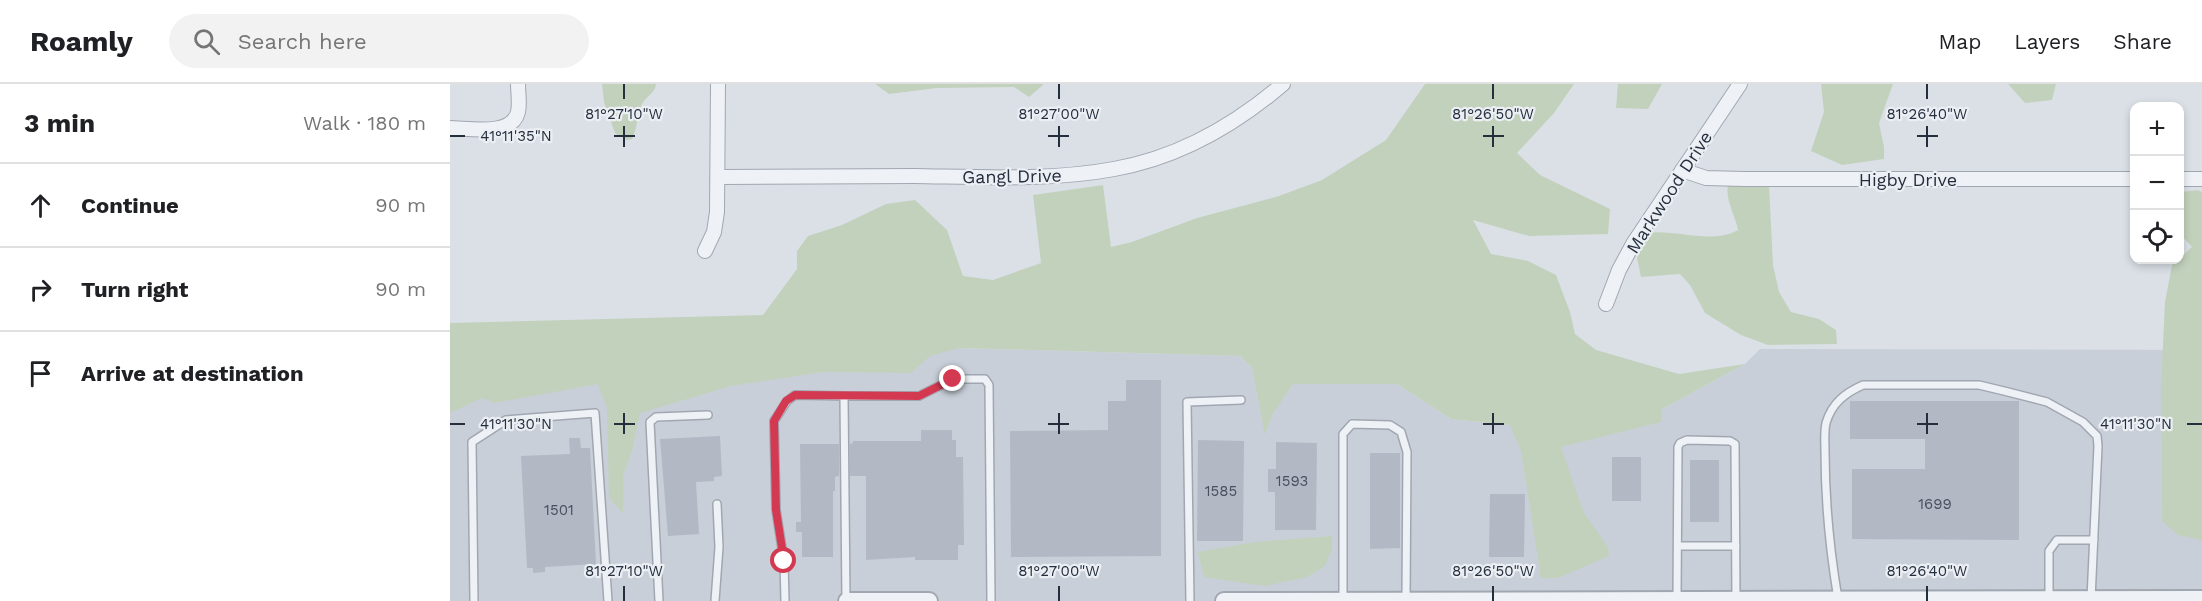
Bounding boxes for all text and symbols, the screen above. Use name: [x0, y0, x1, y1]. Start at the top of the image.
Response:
search box: [169, 14, 589, 68]
text: Roamly: [30, 25, 133, 58]
icon: search: [190, 25, 223, 58]
text: Search here: [238, 29, 367, 54]
text: Map: [1938, 29, 1981, 54]
text: Layers: [2014, 29, 2080, 54]
text: Share: [2113, 29, 2172, 54]
map controls: [2130, 102, 2184, 264]
button: +: [2130, 102, 2184, 156]
text: 81°27'10"W: [585, 105, 663, 123]
text: 81°27'00"W: [1018, 105, 1100, 123]
text: 81°26'50"W: [1452, 105, 1534, 123]
text: 81°26'40"W: [1887, 105, 1967, 123]
text: 3 min: [24, 108, 95, 138]
text: Walk · 180 m: [303, 111, 426, 135]
text: 41°11'35"N: [480, 127, 552, 145]
street label: Markwood Drive: [1622, 127, 1716, 257]
button: −: [2130, 156, 2184, 210]
street label: Gangl Drive: [962, 165, 1062, 187]
street label: Higby Drive: [1859, 169, 1957, 190]
icon: ahead: [24, 189, 57, 222]
text: Continue: [81, 193, 179, 218]
text: 90 m: [375, 193, 426, 217]
button: locate: [2130, 210, 2184, 264]
icon: right: [24, 273, 57, 306]
text: Turn right: [81, 277, 188, 302]
text: 90 m: [375, 277, 426, 301]
icon: arrive: [24, 357, 57, 390]
text: Arrive at destination: [81, 361, 304, 386]
route end: [939, 365, 965, 391]
text: 41°11'30"N: [480, 415, 552, 433]
text: 41°11'30"N: [2100, 415, 2172, 433]
house number: 1593: [1276, 472, 1308, 490]
house number: 1585: [1205, 482, 1237, 500]
house number: 1699: [1918, 495, 1952, 513]
house number: 1501: [544, 501, 574, 519]
route start: [770, 547, 796, 573]
text: 81°27'10"W: [585, 562, 663, 580]
text: 81°27'00"W: [1018, 562, 1100, 580]
text: 81°26'50"W: [1452, 562, 1534, 580]
text: 81°26'40"W: [1887, 562, 1967, 580]

